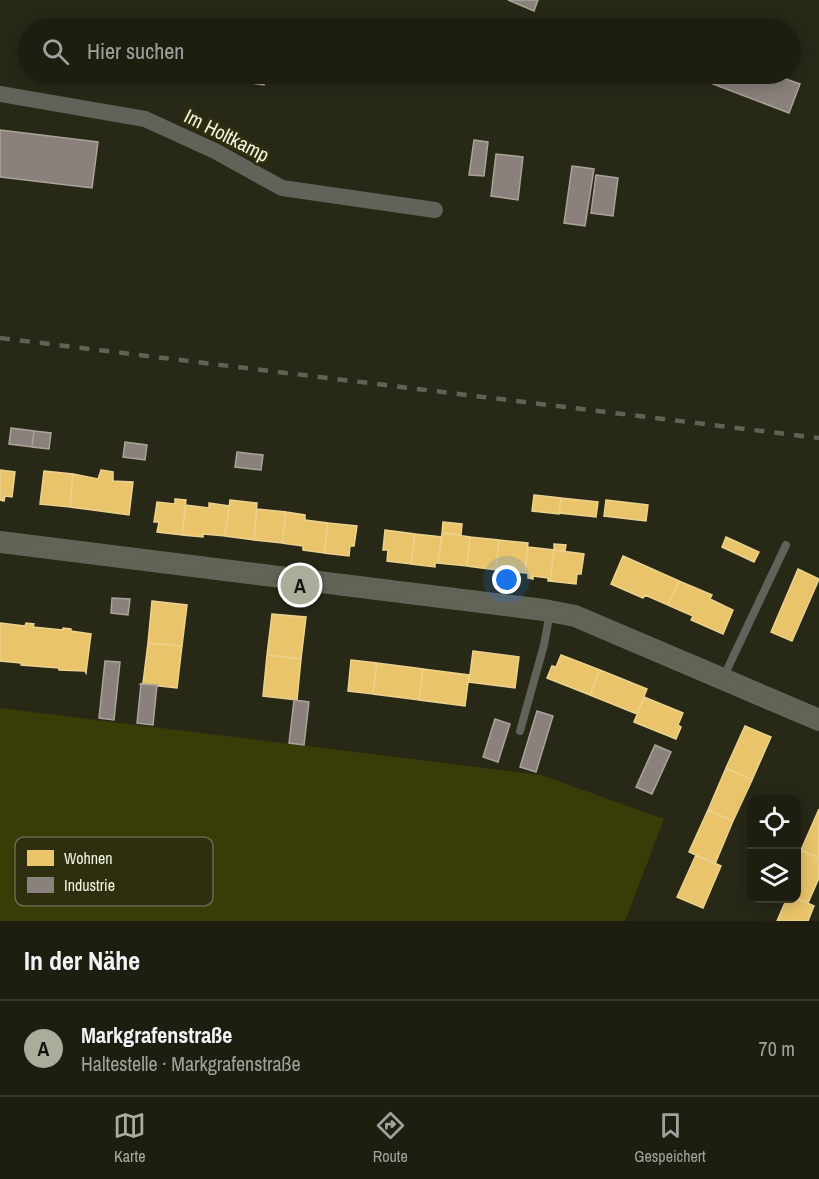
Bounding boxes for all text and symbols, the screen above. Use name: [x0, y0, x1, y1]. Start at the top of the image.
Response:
search box: [18, 18, 801, 84]
icon: search: [39, 35, 72, 68]
text: Hier suchen: [87, 36, 184, 66]
street label: Im Holtkamp: [180, 102, 274, 168]
pin: A: [280, 562, 320, 608]
your location: [492, 565, 521, 594]
map controls: [747, 795, 801, 903]
button: locate: [747, 795, 801, 849]
legend: [15, 837, 213, 906]
text: Wohnen: [64, 847, 113, 869]
button: layers: [747, 849, 801, 903]
text: Industrie: [64, 874, 115, 896]
text: In der Nähe: [24, 943, 140, 978]
text: Markgrafenstraße: [81, 1020, 232, 1050]
text: A: [38, 1035, 49, 1062]
text: 70 m: [759, 1035, 795, 1062]
text: Haltestelle · Markgrafenstraße: [81, 1050, 301, 1077]
tab: Karte: [113, 1109, 146, 1167]
tab: Route: [373, 1109, 408, 1167]
tab: Gespeichert: [634, 1109, 706, 1167]

